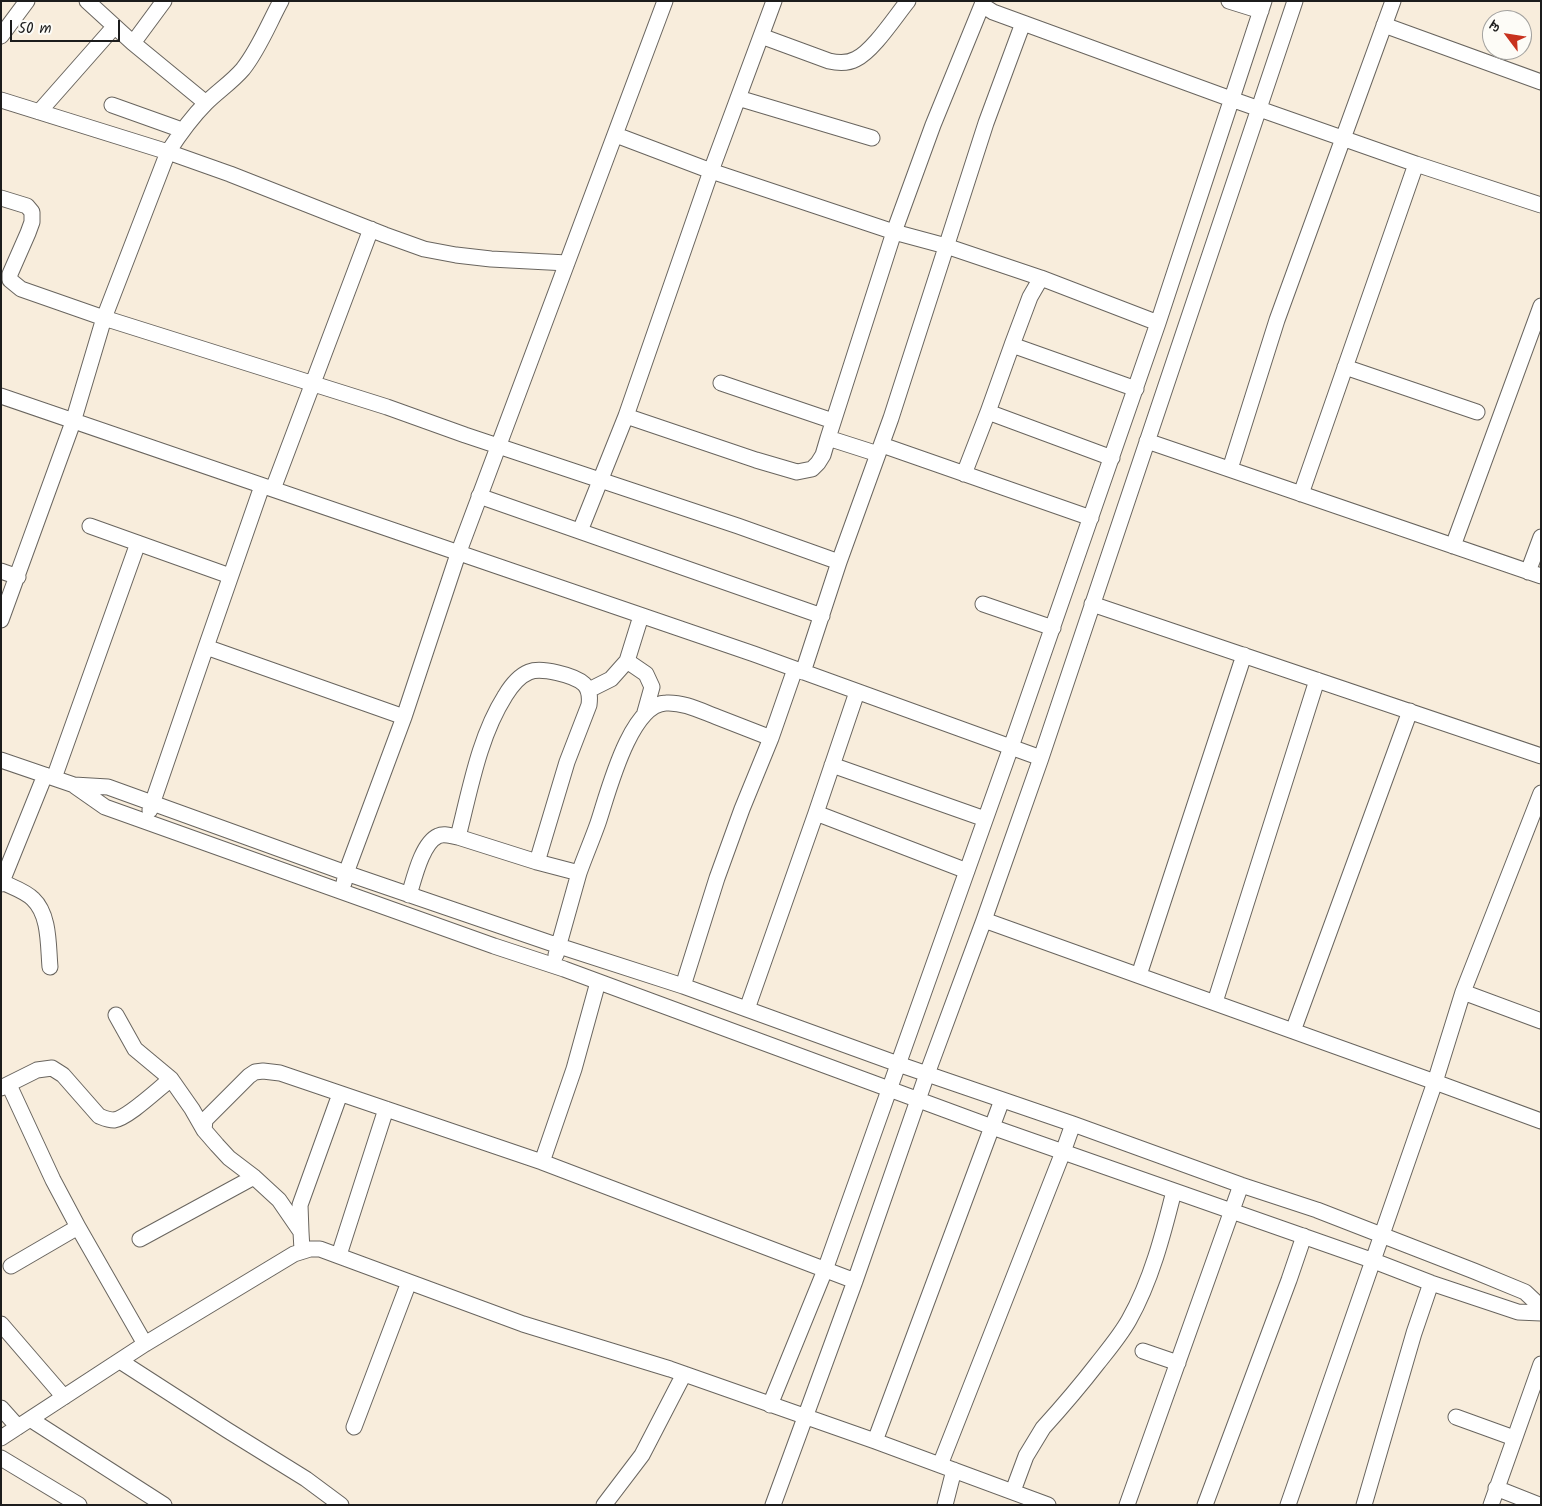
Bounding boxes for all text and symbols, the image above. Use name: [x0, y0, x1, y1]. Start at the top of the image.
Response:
scale bar: [12, 10, 122, 42]
north arrow: [1482, 10, 1532, 60]
text: 50 m: [18, 17, 52, 41]
text: उ: [1483, 18, 1507, 37]

